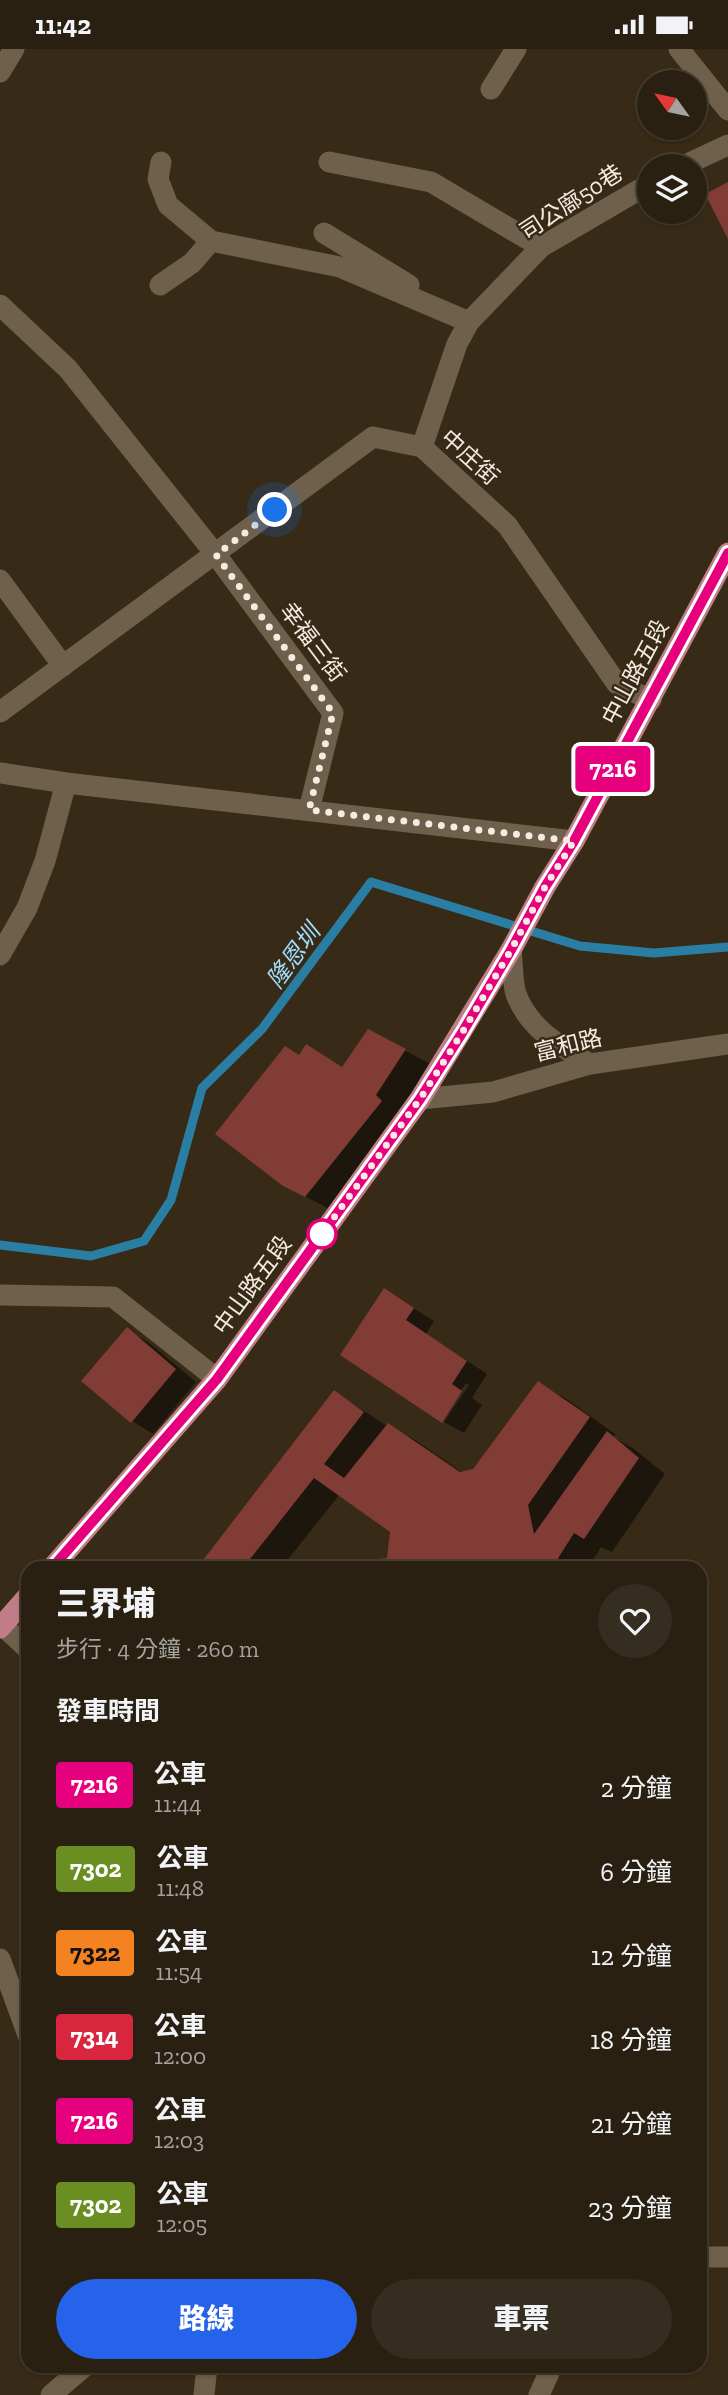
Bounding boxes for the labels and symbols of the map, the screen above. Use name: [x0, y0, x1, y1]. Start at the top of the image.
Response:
north arrow: [637, 70, 707, 140]
street label: 司公廍50巷: [514, 158, 628, 246]
street label: 中庄街: [435, 424, 505, 490]
your location: [257, 492, 292, 527]
street label: 幸福三街: [274, 597, 352, 687]
street label: 中山路五段: [596, 615, 674, 729]
line badge: 7216: [564, 746, 662, 792]
water label: 隆恩圳: [260, 916, 328, 994]
street label: 富和路: [531, 1023, 605, 1067]
unlabelled marker: [307, 1219, 337, 1249]
street label: 中山路五段: [207, 1230, 297, 1340]

